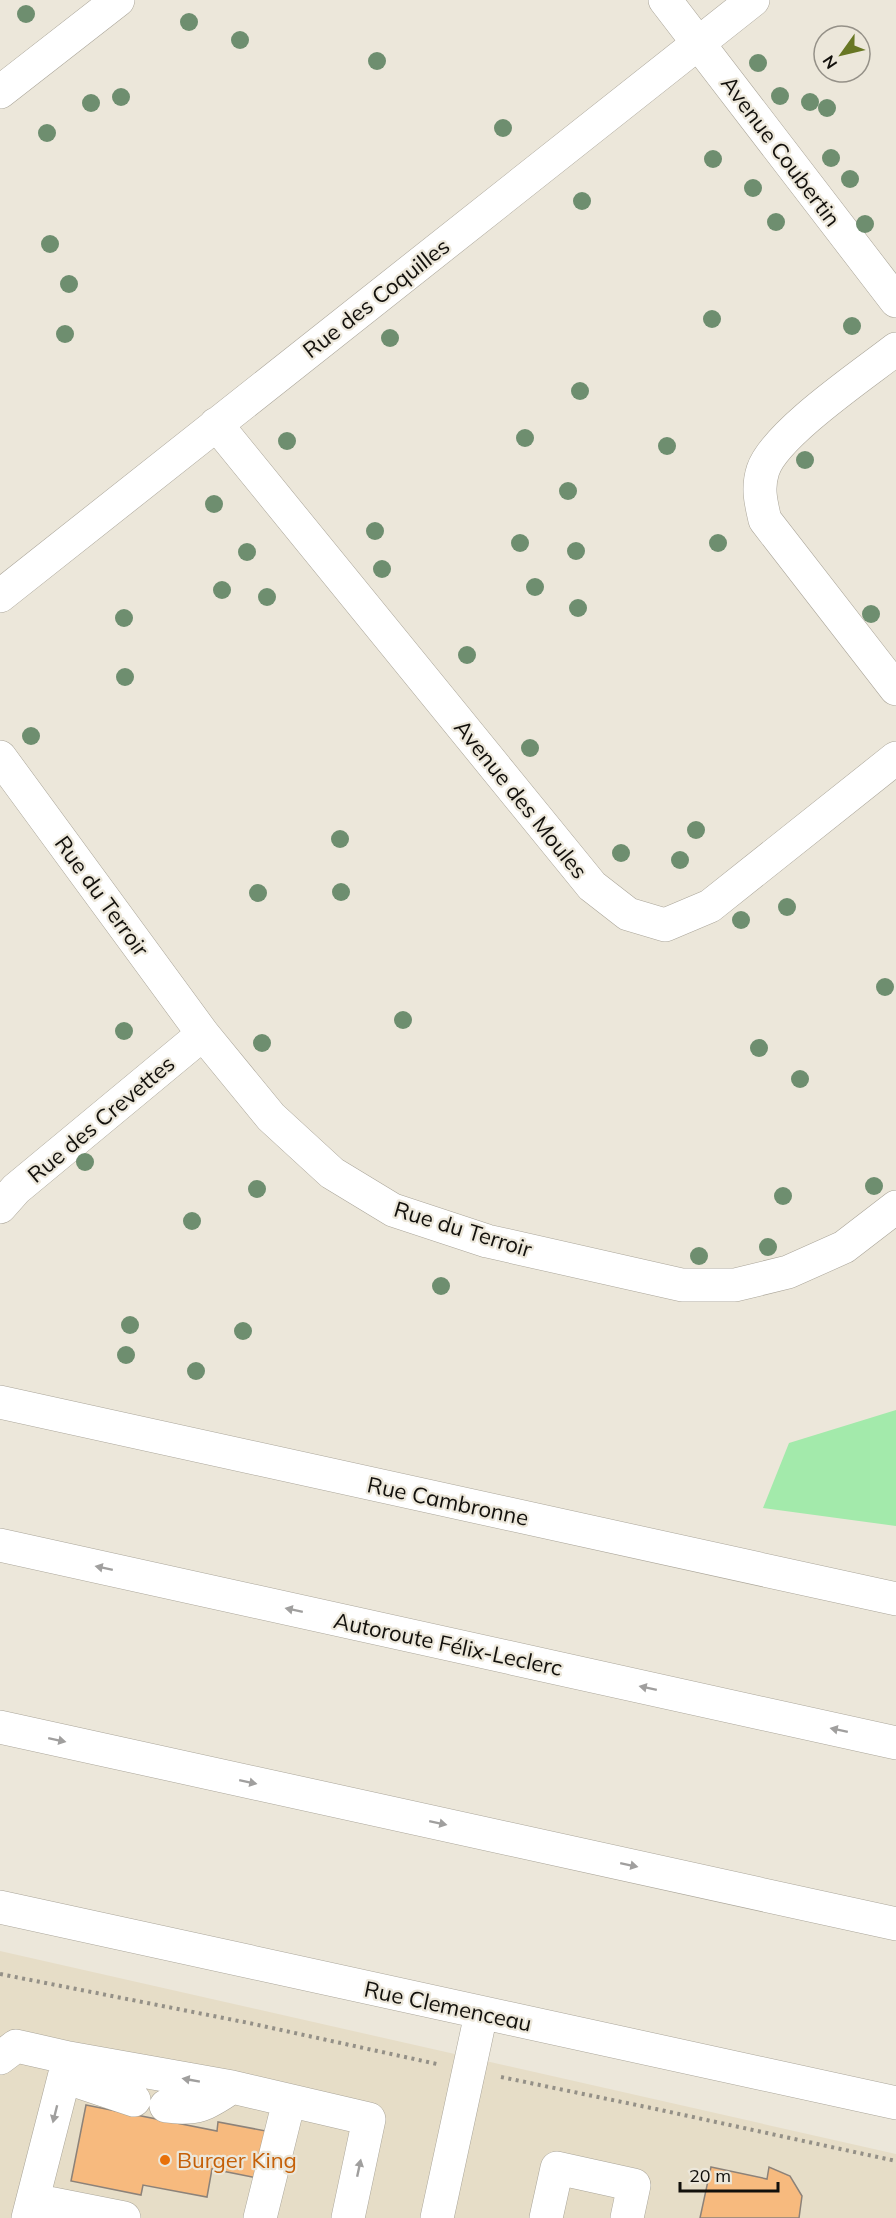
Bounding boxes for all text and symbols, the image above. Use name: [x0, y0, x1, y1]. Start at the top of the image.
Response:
north arrow: [812, 24, 872, 84]
text: N: [818, 52, 841, 73]
street label: Avenue Coubertin: [715, 70, 847, 232]
street label: Rue des Coquilles: [297, 232, 455, 364]
street label: Avenue des Moules: [448, 714, 594, 884]
street label: Rue du Terroir: [49, 830, 155, 962]
street label: Rue des Crevettes: [22, 1049, 180, 1189]
street label: Rue du Terroir: [391, 1195, 535, 1263]
street label: Rue Cambronne: [365, 1470, 531, 1532]
one-way arrow: [94, 1563, 113, 1572]
one-way arrow: [284, 1605, 303, 1614]
street label: Autoroute Félix-Leclerc: [331, 1606, 565, 1682]
one-way arrow: [639, 1683, 658, 1692]
one-way arrow: [829, 1725, 848, 1734]
one-way arrow: [48, 1736, 67, 1745]
one-way arrow: [238, 1777, 257, 1787]
one-way arrow: [429, 1819, 447, 1829]
one-way arrow: [619, 1861, 638, 1870]
street label: Rue Clemenceau: [362, 1975, 534, 2037]
one-way arrow: [181, 2075, 200, 2084]
one-way arrow: [50, 2105, 60, 2124]
place label: Burger King: [177, 2146, 297, 2174]
marker: Burger King: [158, 2153, 172, 2167]
scale bar: [680, 2155, 778, 2193]
one-way arrow: [354, 2159, 364, 2178]
text: 20 m: [689, 2164, 731, 2187]

